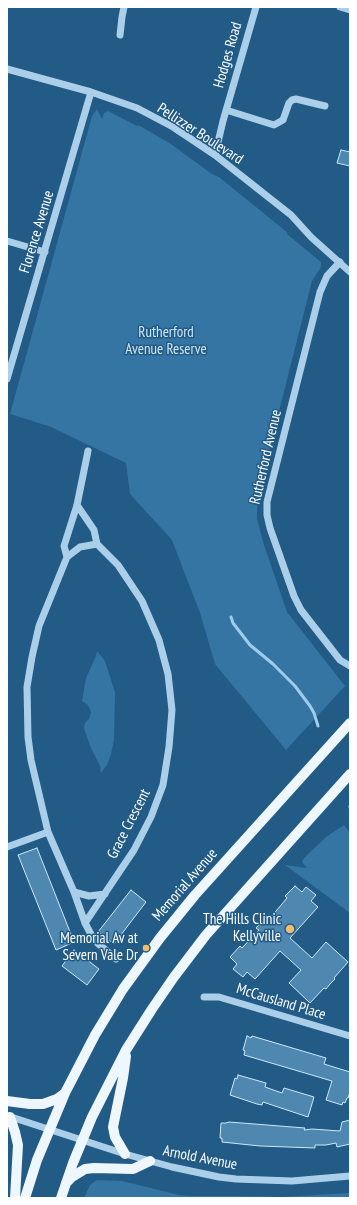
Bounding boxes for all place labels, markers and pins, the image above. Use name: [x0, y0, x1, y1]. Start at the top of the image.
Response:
place label: The Hills Clinic Kellyville: [203, 911, 281, 946]
marker: The Hills Clinic Kellyville: [284, 923, 296, 935]
place label: Memorial Av at Severn Vale Dr: [60, 930, 138, 965]
marker: Memorial Av at Severn Vale Dr: [141, 943, 151, 953]

